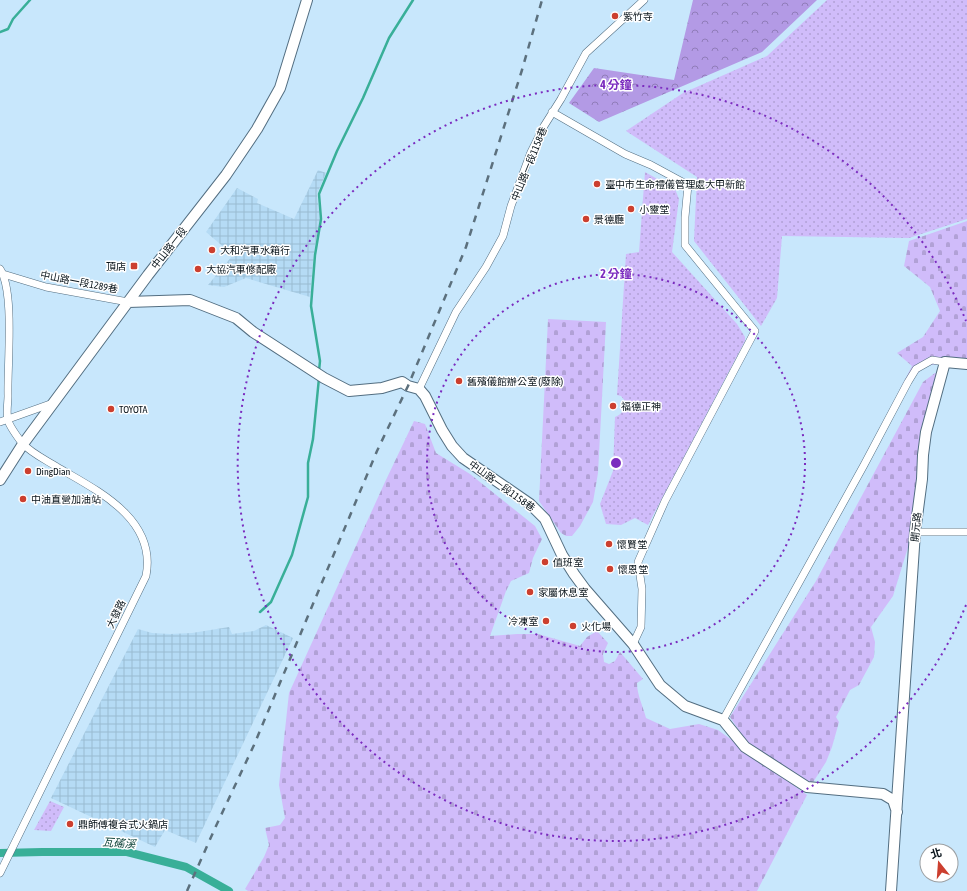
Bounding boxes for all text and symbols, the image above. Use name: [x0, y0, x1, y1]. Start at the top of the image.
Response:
marker: 紫竹寺: [610, 11, 620, 21]
place label: 紫竹寺: [623, 11, 653, 22]
text: 4 分鐘: [599, 78, 632, 92]
street label: 中山路一段1158巷: [509, 125, 549, 203]
marker: 臺中市生命禮儀管理處大甲新館: [592, 179, 602, 189]
place label: 臺中市生命禮儀管理處大甲新館: [605, 179, 745, 190]
marker: 小靈堂: [626, 204, 636, 214]
place label: 小靈堂: [639, 204, 669, 215]
marker: 景德廳: [581, 214, 591, 224]
place label: 景德廳: [594, 214, 624, 225]
street label: 中山路一段: [149, 225, 189, 271]
marker: 大和汽車水箱行: [207, 245, 217, 255]
place label: 大和汽車水箱行: [220, 245, 290, 256]
place label: 頂店: [106, 261, 126, 272]
marker: 頂店: [129, 261, 139, 271]
marker: 大協汽車修配廠: [193, 264, 203, 274]
place label: 大協汽車修配廠: [206, 264, 276, 275]
text: 2 分鐘: [600, 267, 632, 281]
street label: 中山路一段1289巷: [39, 269, 119, 295]
marker: 舊殯儀館辦公室 (廢除): [454, 376, 464, 386]
place label: 舊殯儀館辦公室 (廢除): [467, 376, 563, 387]
marker: 福德正神: [608, 401, 618, 411]
place label: 福德正神: [621, 401, 661, 412]
marker: TOYOTA: [106, 404, 116, 414]
place label: TOYOTA: [119, 404, 148, 415]
centre of rings: [609, 456, 623, 470]
street label: 中山路一段1158巷: [467, 458, 537, 514]
marker: DingDian: [23, 466, 33, 476]
place label: DingDian: [36, 466, 71, 477]
marker: 中油直營加油站: [18, 494, 28, 504]
place label: 中油直營加油站: [31, 494, 101, 505]
street label: 開元路: [909, 512, 923, 542]
marker: 懷賢堂: [604, 539, 614, 549]
place label: 懷賢堂: [617, 539, 647, 550]
marker: 值班室: [540, 557, 550, 567]
place label: 值班室: [553, 557, 583, 568]
marker: 懷恩堂: [605, 564, 615, 574]
place label: 懷恩堂: [618, 564, 648, 575]
marker: 家屬休息室: [525, 587, 535, 597]
place label: 家屬休息室: [538, 587, 588, 598]
street label: 大發路: [104, 598, 128, 630]
place label: 冷凍室: [508, 616, 538, 627]
marker: 冷凍室: [541, 616, 551, 626]
marker: 火化場: [568, 621, 578, 631]
place label: 火化場: [581, 621, 611, 632]
marker: 鼎師傅複合式火鍋店: [65, 819, 75, 829]
place label: 鼎師傅複合式火鍋店: [78, 819, 168, 830]
water label: 瓦磘溪: [102, 836, 138, 850]
north arrow: [919, 843, 959, 883]
text: 北: [929, 846, 943, 861]

